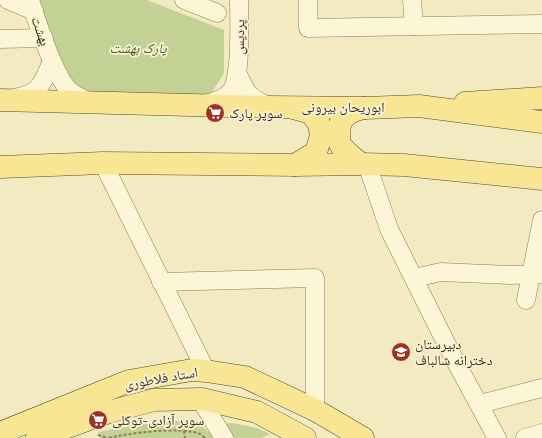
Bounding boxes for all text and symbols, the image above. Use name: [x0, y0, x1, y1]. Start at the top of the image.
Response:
street label: بهشت: [27, 14, 56, 48]
street label: پردیس: [229, 19, 248, 55]
park label: پارک بهشت: [109, 38, 167, 57]
street label: ابوریحان بیرونی: [302, 97, 384, 116]
supermarket icon: سوپر پارک: [204, 102, 226, 124]
place label: سوپر پارک: [229, 103, 282, 122]
place label: دبیرستان دخترانه شالباف: [415, 334, 493, 369]
school or university icon: دبیرستان دخترانه شالباف: [390, 341, 412, 363]
street label: استاد فلاطوری: [123, 362, 199, 393]
supermarket icon: سوپر آزادی-توکلی: [87, 409, 109, 431]
place label: سوپر آزادی-توکلی: [112, 410, 204, 429]

